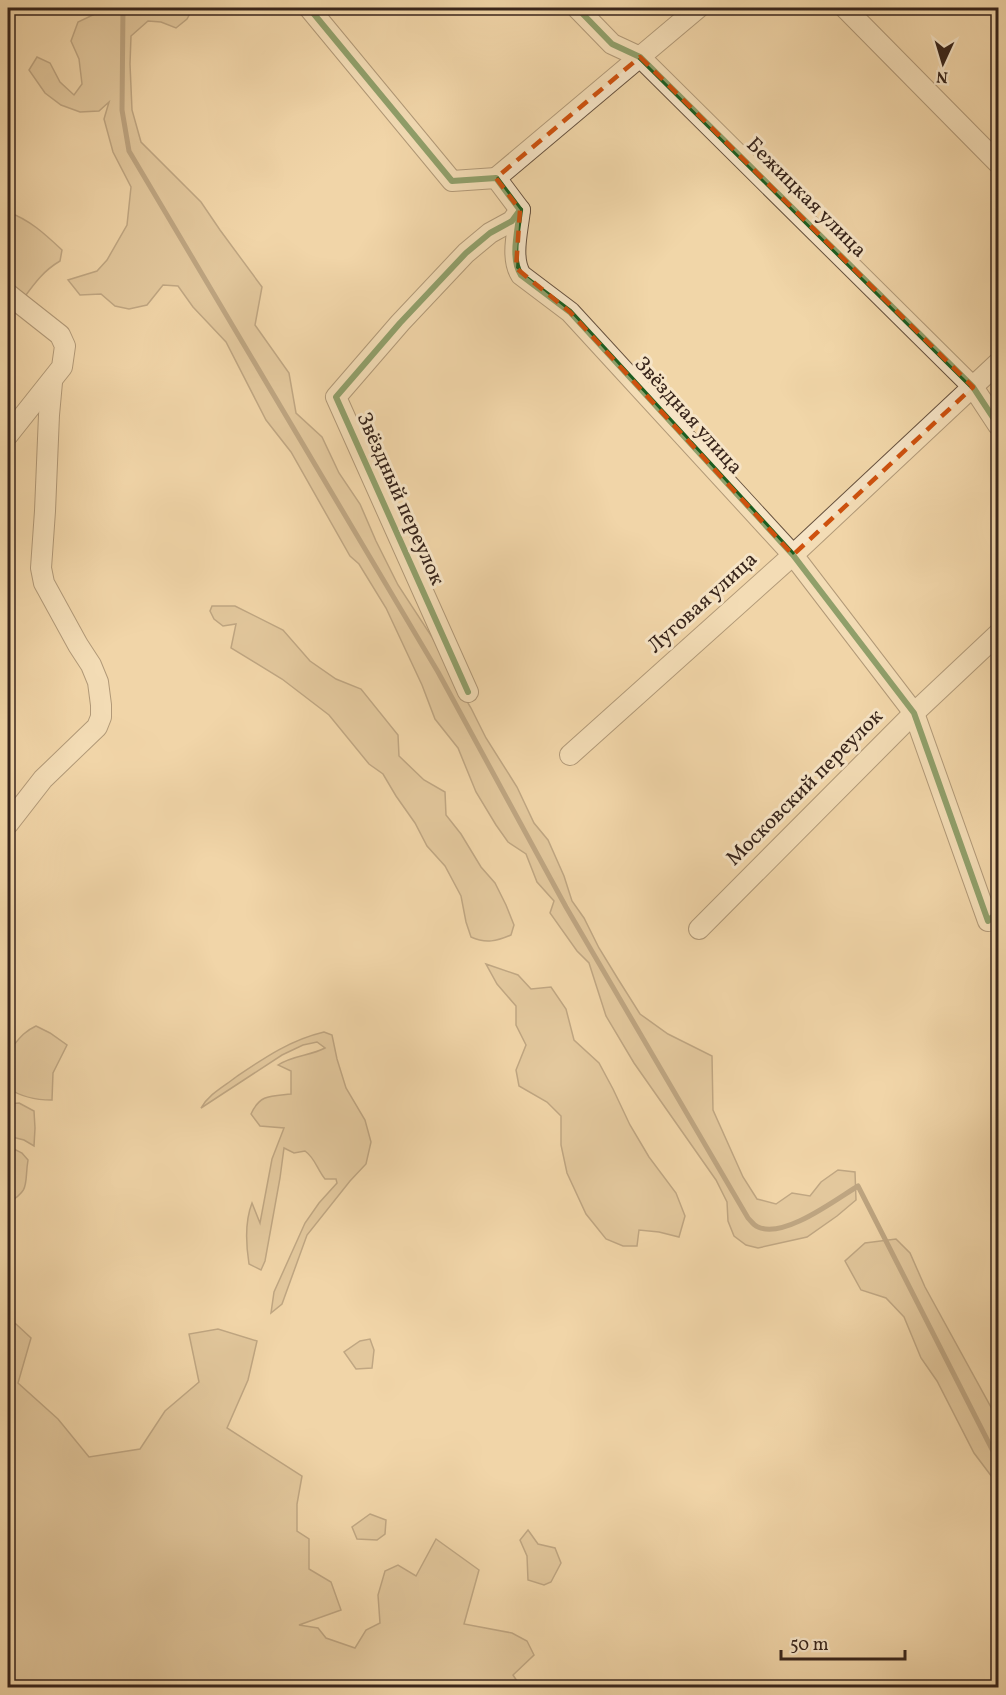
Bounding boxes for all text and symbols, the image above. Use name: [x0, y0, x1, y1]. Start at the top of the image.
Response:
north arrow: [913, 33, 973, 93]
text: N: [935, 65, 949, 87]
street label: Бежицкая улица: [739, 131, 873, 265]
street label: Звёздная улица: [627, 351, 749, 481]
street label: Звёздный переулок: [349, 408, 451, 590]
street label: Луговая улица: [642, 546, 764, 660]
street label: Московский переулок: [720, 703, 890, 873]
scale bar: [781, 1623, 906, 1661]
text: 50 m: [790, 1633, 829, 1658]

